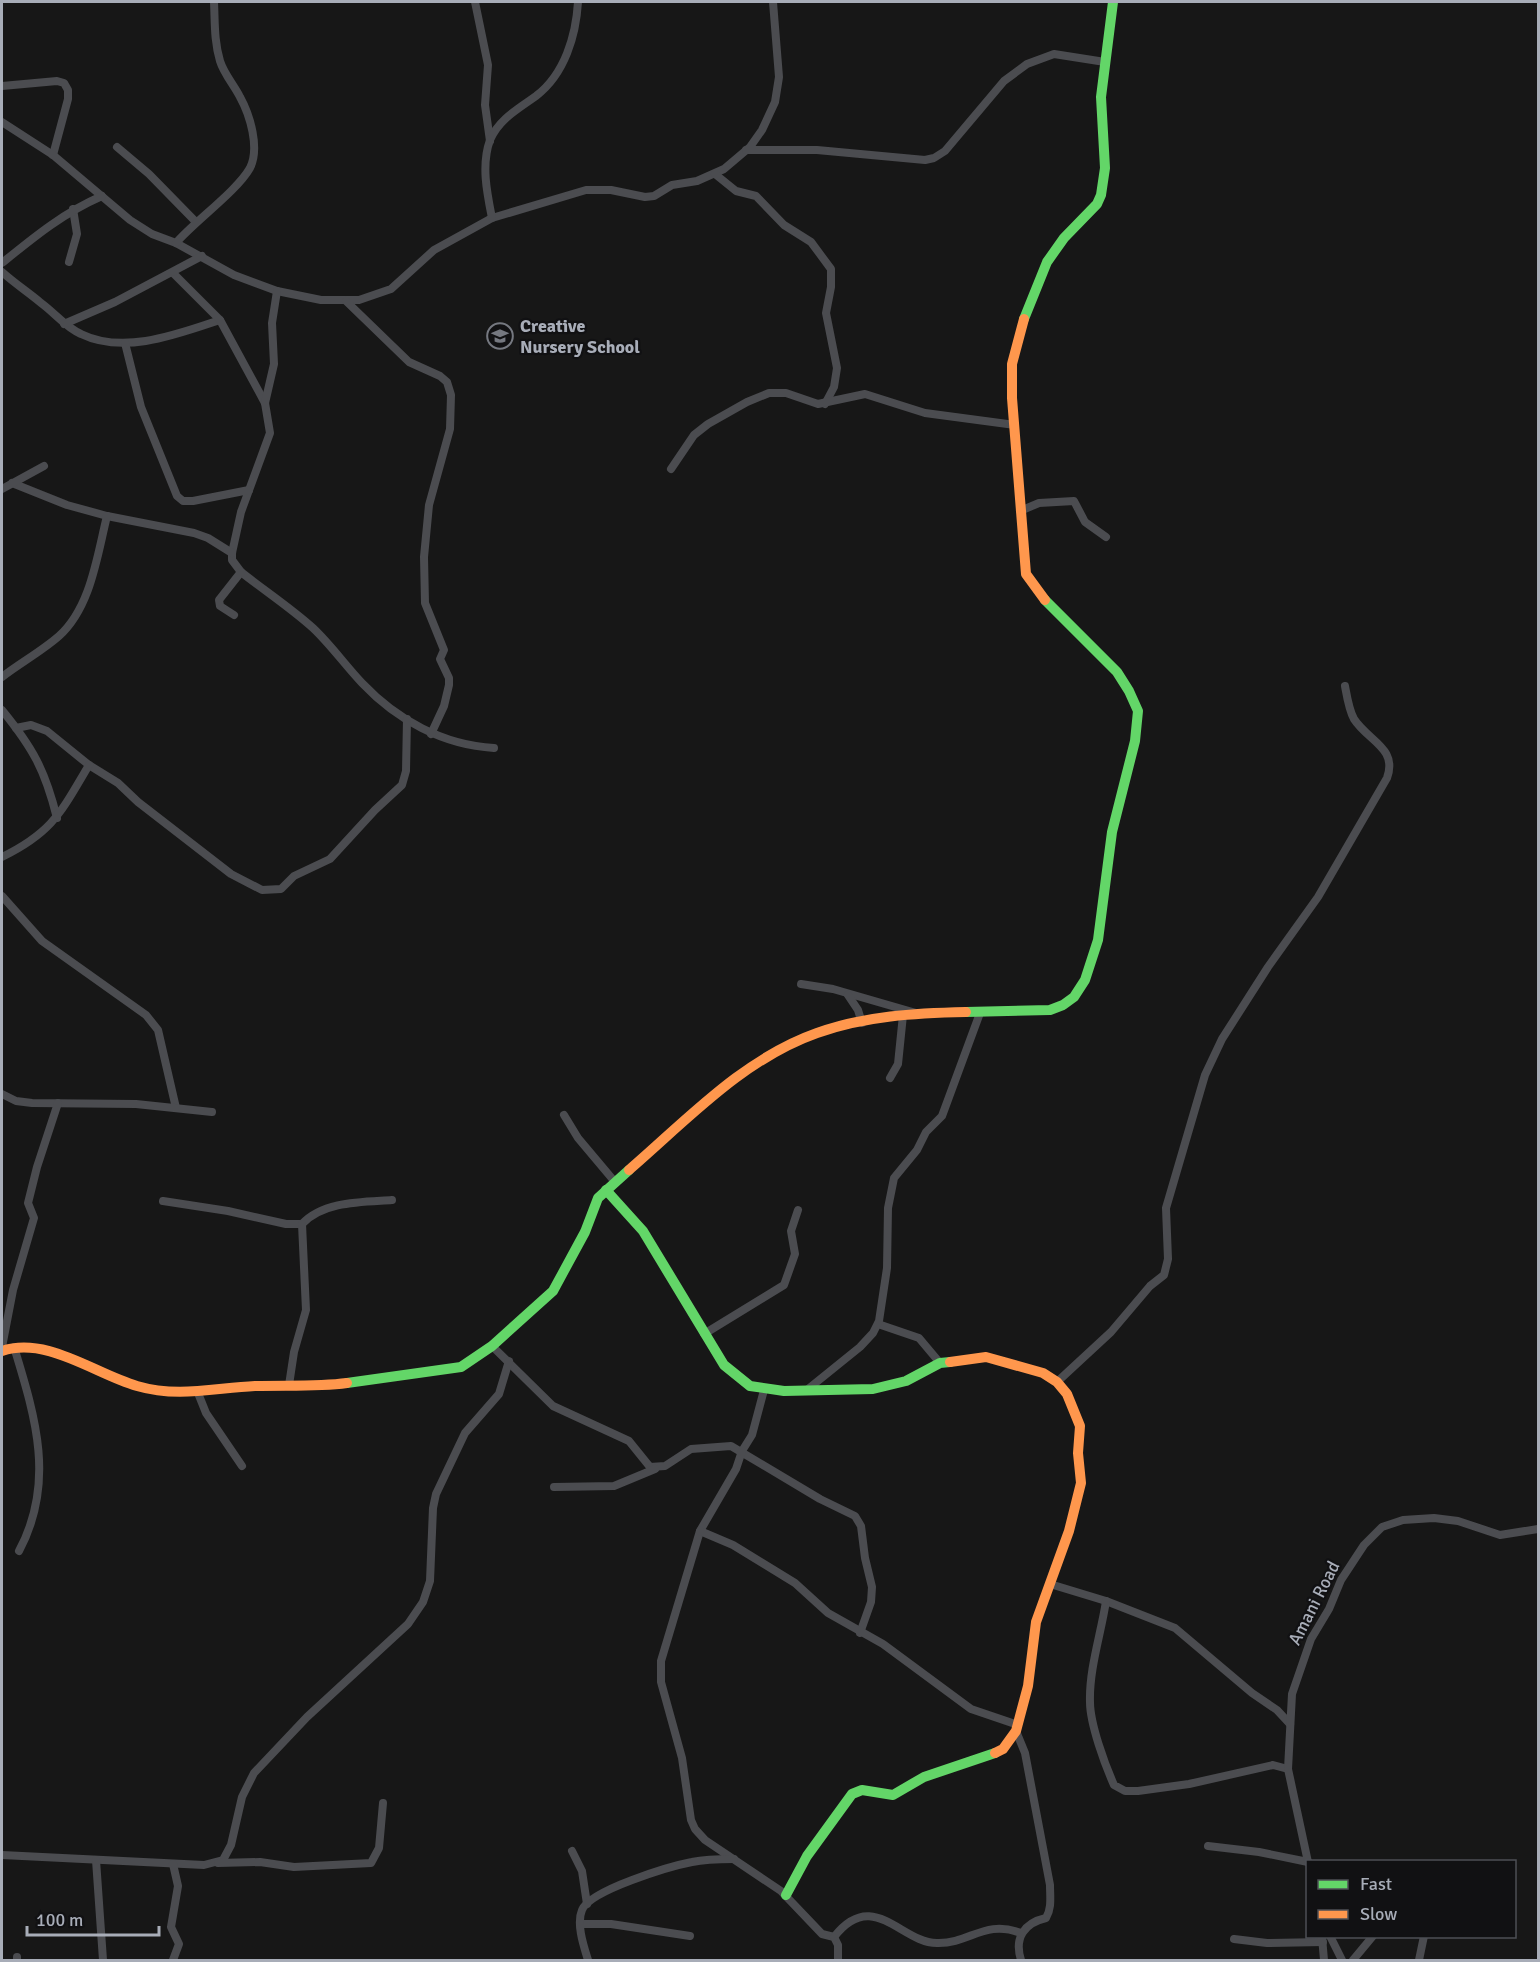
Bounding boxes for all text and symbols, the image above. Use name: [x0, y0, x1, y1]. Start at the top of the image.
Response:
place label: Creative Nursery School: [520, 315, 640, 358]
school or university icon: Creative Nursery School: [485, 321, 515, 351]
street label: Amani Road: [1283, 1557, 1345, 1649]
legend: [1306, 1860, 1516, 1938]
text: Fast: [1360, 1873, 1392, 1895]
scale bar: [27, 1899, 159, 1937]
text: Slow: [1360, 1903, 1397, 1925]
text: 100 m: [36, 1909, 83, 1931]

